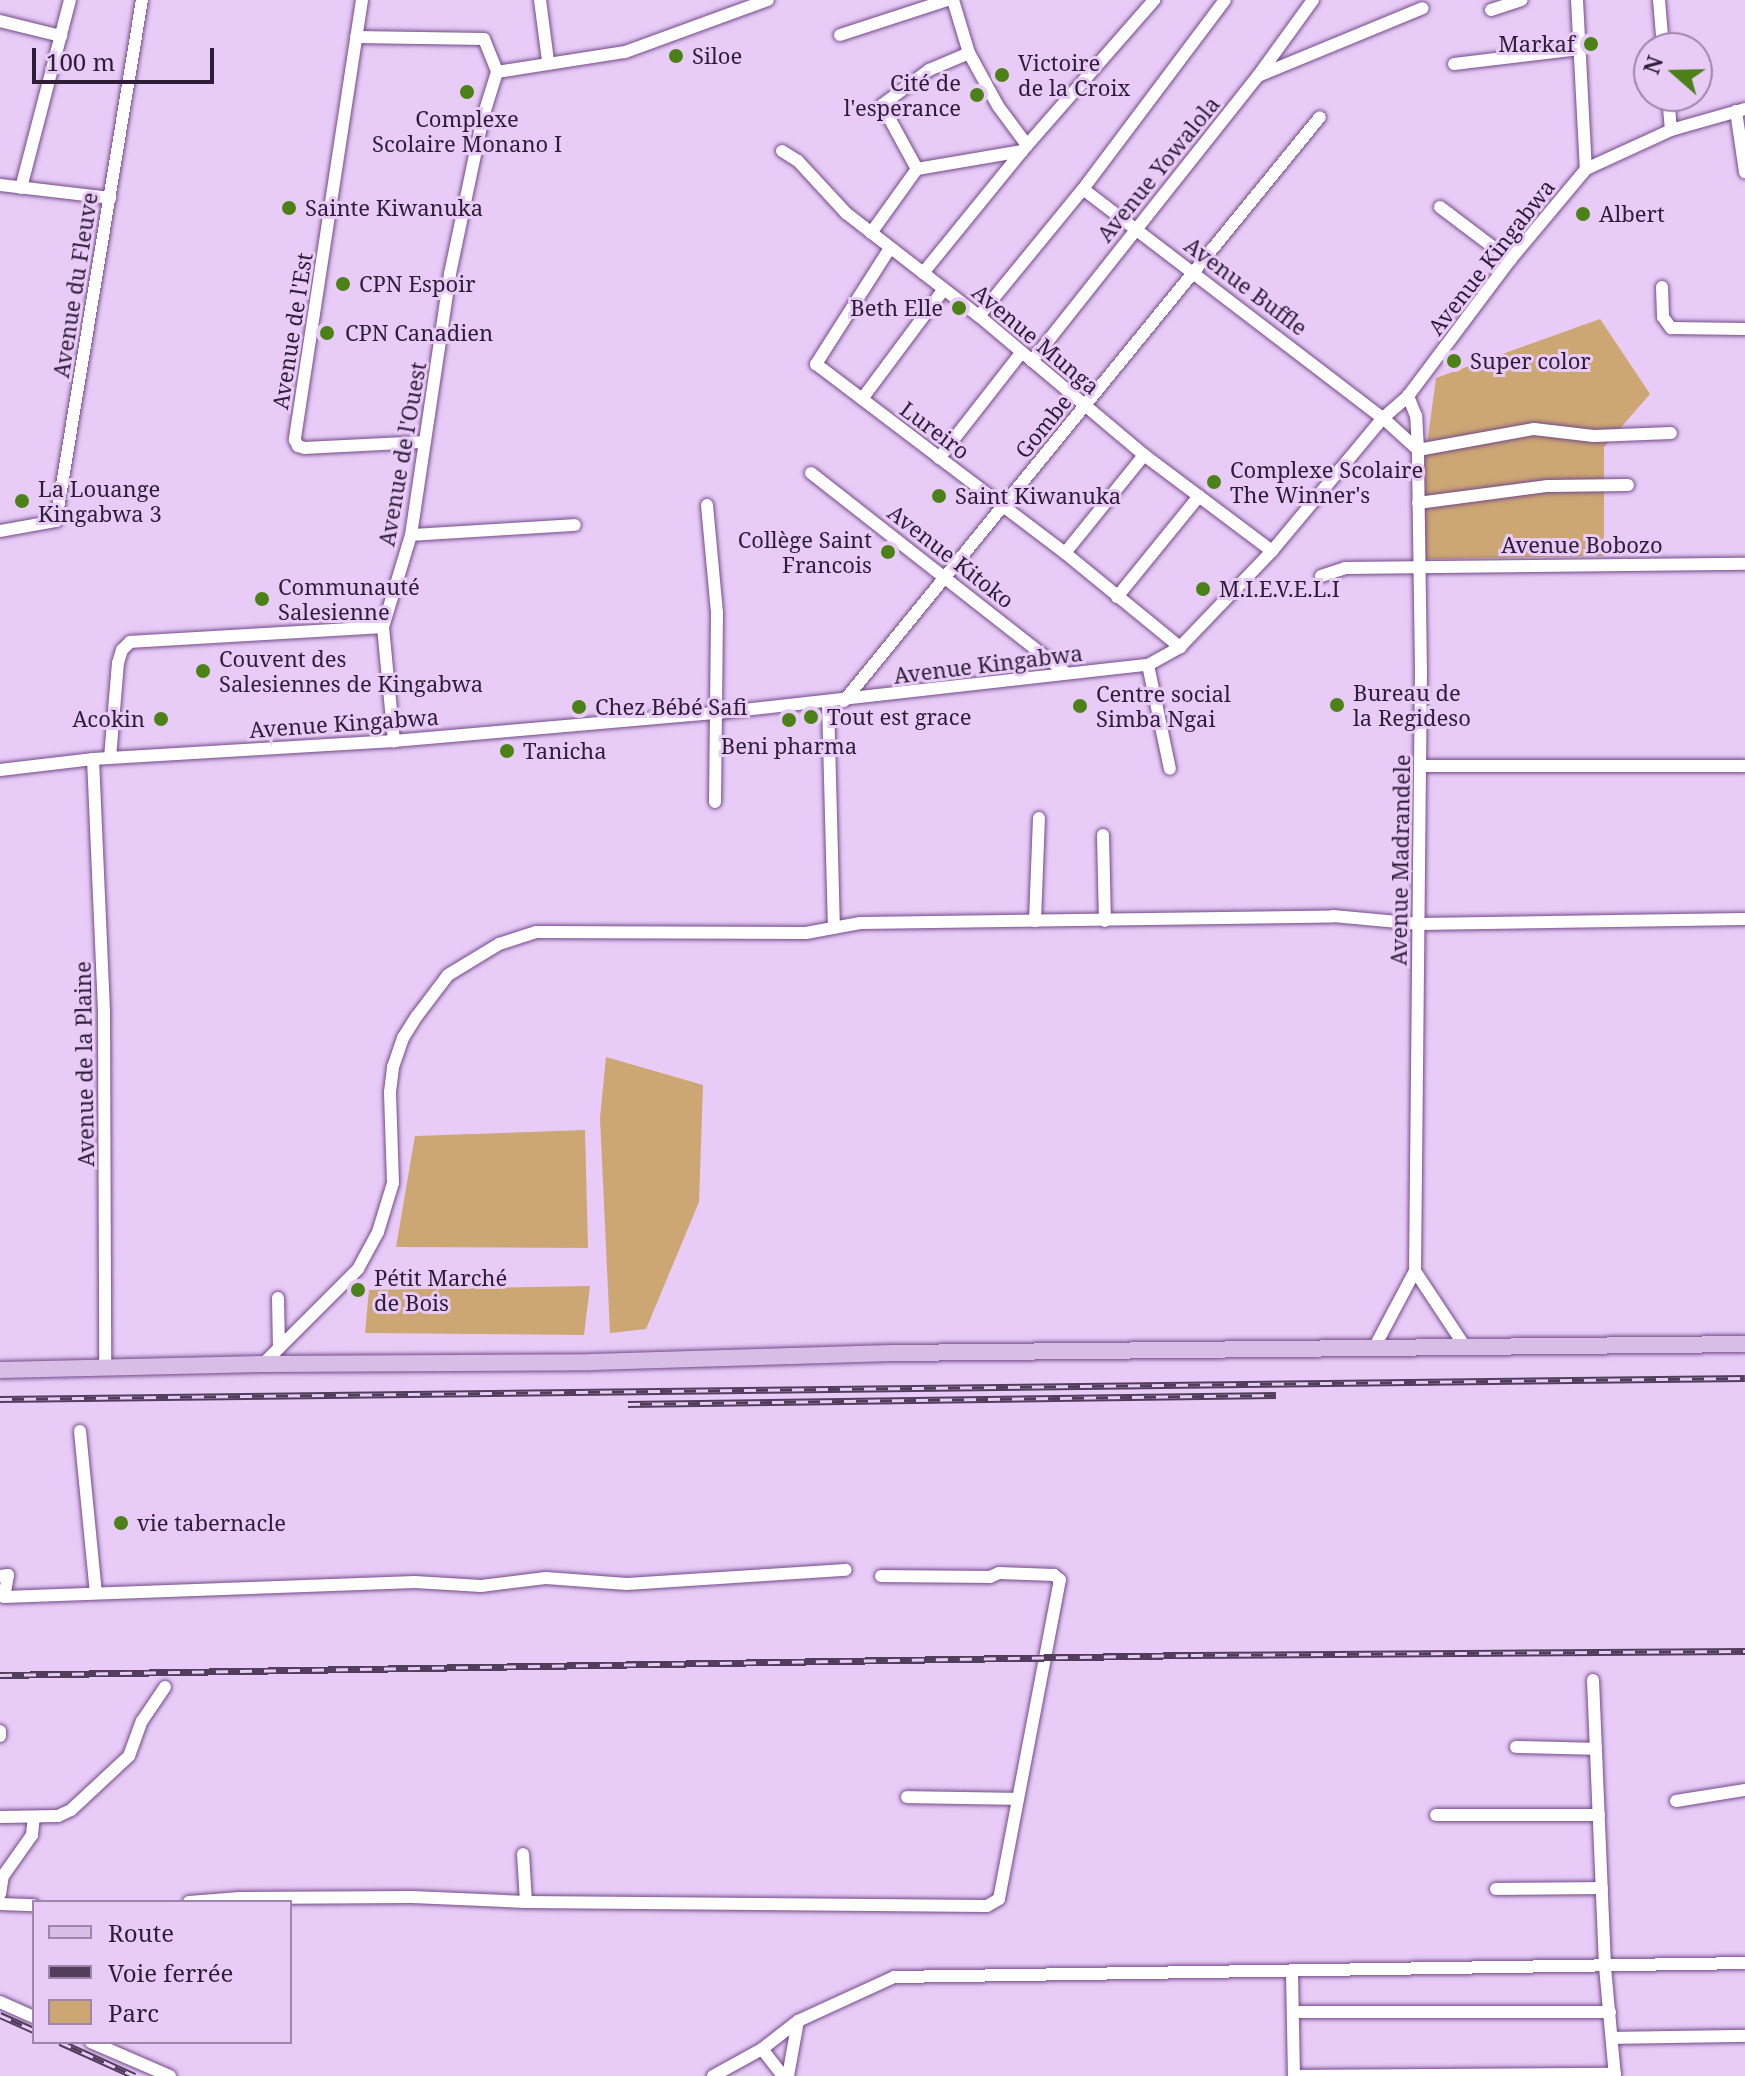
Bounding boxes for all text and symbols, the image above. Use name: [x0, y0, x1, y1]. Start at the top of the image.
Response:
place label: Markaf: [1498, 31, 1575, 57]
scale bar: [36, 32, 218, 82]
north arrow: [1633, 32, 1713, 112]
marker: Markaf: [1582, 35, 1600, 53]
place label: Siloe: [692, 43, 742, 69]
text: 100 m: [46, 45, 115, 78]
marker: Siloe: [667, 47, 685, 65]
place label: Victoire de la Croix: [1018, 49, 1130, 100]
text: N: [1635, 51, 1669, 78]
marker: Victoire de la Croix: [993, 66, 1011, 84]
place label: Cité de l'esperance: [844, 69, 961, 120]
marker: Complexe Scolaire Monano I: [458, 83, 476, 101]
marker: Cité de l'esperance: [968, 86, 986, 104]
street label: Avenue Yowalola: [1091, 91, 1225, 247]
place label: Complexe Scolaire Monano I: [372, 105, 562, 156]
street label: Avenue Kingabwa: [1422, 174, 1560, 340]
street label: Avenue du Fleuve: [47, 190, 103, 380]
place label: Sainte Kiwanuka: [305, 195, 483, 221]
marker: Sainte Kiwanuka: [280, 199, 298, 217]
place label: Albert: [1599, 201, 1665, 227]
marker: Albert: [1574, 205, 1592, 223]
street label: Avenue Buffle: [1180, 231, 1312, 341]
street label: Avenue de l'Est: [267, 251, 317, 411]
place label: CPN Espoir: [359, 271, 476, 297]
marker: CPN Espoir: [334, 275, 352, 293]
street label: Avenue Munga: [967, 278, 1105, 400]
place label: Beth Elle: [850, 295, 943, 321]
marker: Beth Elle: [950, 299, 968, 317]
place label: CPN Canadien: [345, 320, 493, 346]
marker: CPN Canadien: [316, 322, 338, 344]
place label: Super color: [1470, 348, 1591, 374]
marker: Super color: [1445, 352, 1463, 370]
street label: Avenue de l'Ouest: [373, 360, 431, 548]
street label: Gombe: [1009, 389, 1077, 463]
street label: Lureiro: [895, 395, 975, 465]
place label: Complexe Scolaire The Winner's: [1230, 456, 1423, 508]
marker: Complexe Scolaire The Winner's: [1205, 473, 1223, 491]
place label: La Louange Kingabwa 3: [38, 475, 162, 526]
place label: Saint Kiwanuka: [955, 483, 1121, 509]
marker: Saint Kiwanuka: [930, 487, 948, 505]
marker: La Louange Kingabwa 3: [13, 492, 31, 510]
street label: Avenue Kitoko: [883, 499, 1019, 613]
place label: Collège Saint Francois: [738, 526, 872, 578]
street label: Avenue Bobozo: [1501, 532, 1663, 558]
marker: Collège Saint Francois: [879, 543, 897, 561]
place label: Communauté Salesienne: [278, 573, 420, 624]
place label: M.I.E.V.E.L.I: [1219, 576, 1340, 602]
marker: M.I.E.V.E.L.I: [1194, 580, 1212, 598]
marker: Communauté Salesienne: [253, 590, 271, 608]
street label: Avenue Kingabwa: [892, 639, 1084, 689]
place label: Couvent des Salesiennes de Kingabwa: [219, 645, 483, 696]
marker: Couvent des Salesiennes de Kingabwa: [194, 662, 212, 680]
place label: Bureau de la Regideso: [1353, 679, 1471, 730]
place label: Centre social Simba Ngai: [1096, 680, 1231, 732]
place label: Chez Bébé Safi: [595, 694, 747, 720]
marker: Bureau de la Regideso: [1328, 696, 1346, 714]
marker: Centre social Simba Ngai: [1071, 697, 1089, 715]
marker: Chez Bébé Safi: [570, 698, 588, 716]
street label: Avenue Kingabwa: [248, 703, 440, 743]
place label: Tout est grace: [827, 704, 971, 730]
place label: Acokin: [72, 706, 145, 732]
marker: Tout est grace: [802, 708, 820, 726]
marker: Acokin: [152, 710, 170, 728]
marker: Beni pharma: [780, 711, 798, 729]
place label: Beni pharma: [721, 733, 857, 759]
place label: Tanicha: [523, 738, 607, 764]
marker: Tanicha: [498, 742, 516, 760]
street label: Avenue Madrandele: [1385, 754, 1415, 966]
street label: Avenue de la Plaine: [69, 961, 99, 1167]
place label: Pétit Marché de Bois: [374, 1264, 507, 1316]
marker: Pétit Marché de Bois: [349, 1281, 367, 1299]
place label: vie tabernacle: [137, 1510, 286, 1536]
marker: vie tabernacle: [112, 1514, 130, 1532]
legend: [32, 1900, 292, 2044]
text: Route: [108, 1916, 174, 1949]
text: Voie ferrée: [108, 1956, 233, 1989]
text: Parc: [108, 1996, 159, 2029]

